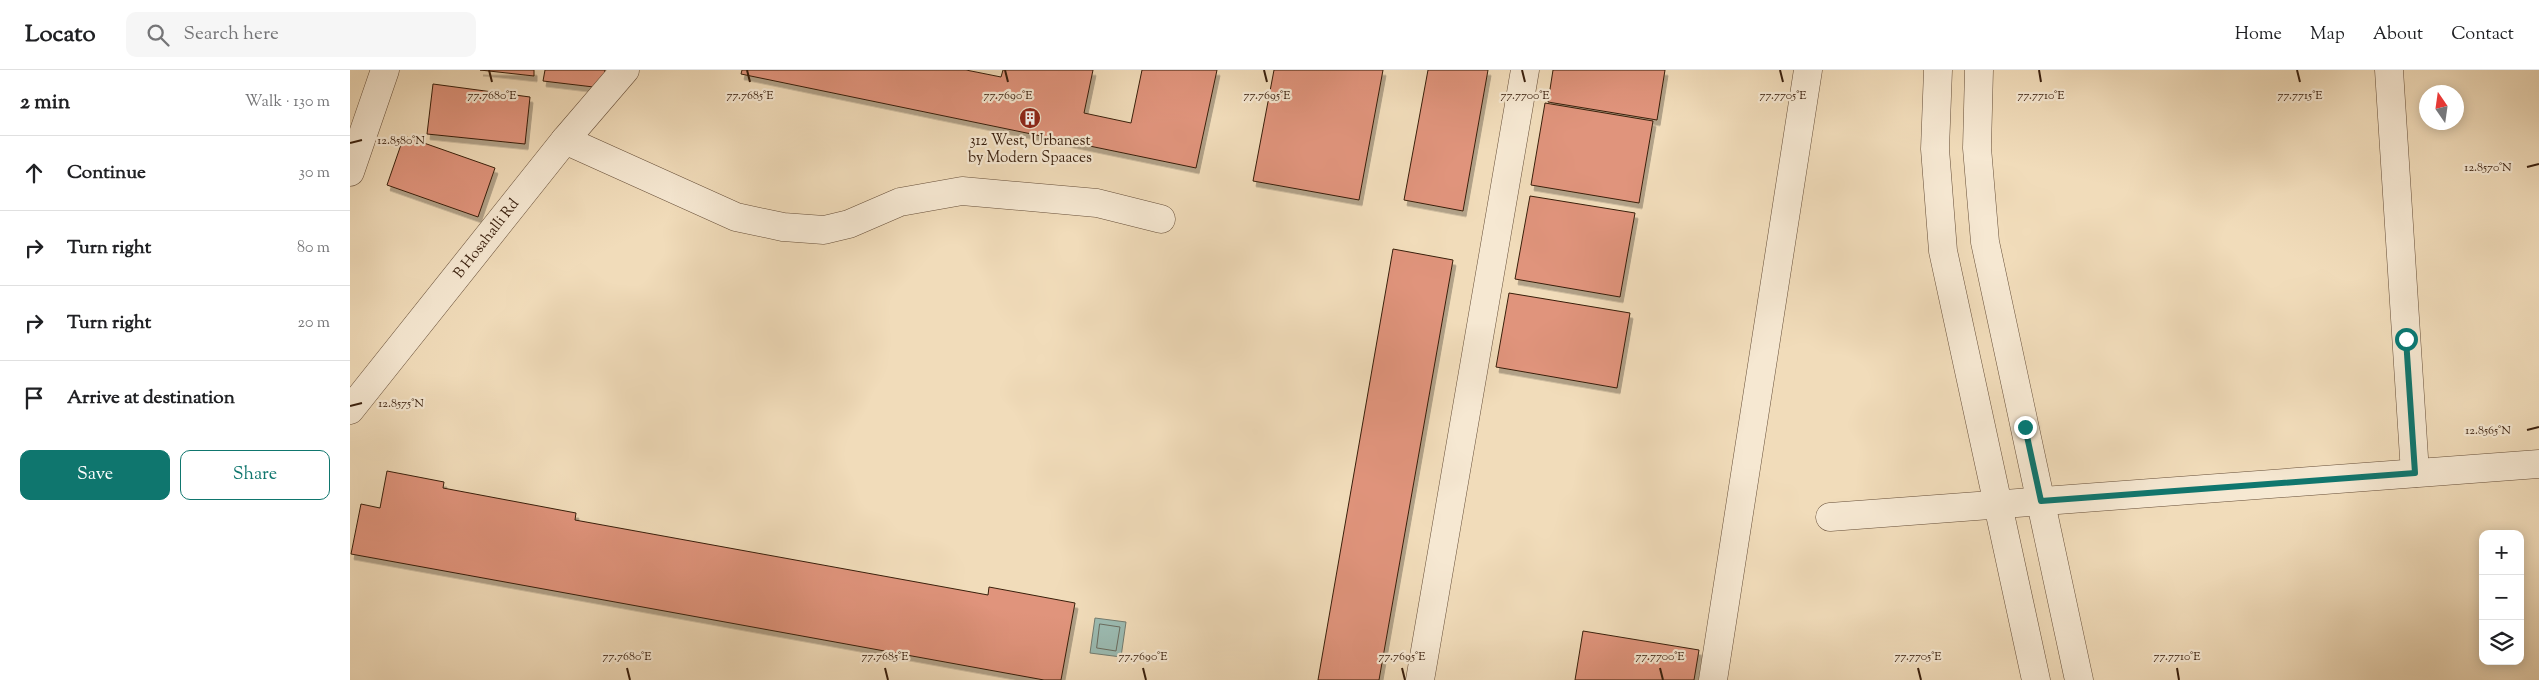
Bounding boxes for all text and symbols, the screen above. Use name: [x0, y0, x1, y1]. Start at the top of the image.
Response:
search box: [126, 12, 476, 57]
text: Locato: [25, 18, 96, 52]
icon: search: [144, 21, 172, 49]
text: Search here: [184, 21, 279, 48]
text: Home: [2235, 22, 2282, 48]
text: Map: [2310, 22, 2345, 48]
text: About: [2373, 22, 2423, 48]
text: Contact: [2451, 22, 2514, 48]
north arrow: [2419, 85, 2464, 130]
text: 77.7680°E: [468, 87, 517, 105]
text: 77.7685°E: [727, 87, 774, 105]
text: 77.7690°E: [984, 87, 1033, 105]
text: 77.7695°E: [1244, 87, 1291, 105]
text: 77.7700°E: [1500, 87, 1550, 105]
text: 77.7705°E: [1759, 87, 1807, 105]
text: 77.7710°E: [2018, 87, 2065, 105]
text: 77.7715°E: [2277, 87, 2323, 105]
text: 2 min: [20, 88, 70, 118]
text: Walk · 130 m: [245, 91, 330, 114]
building icon: 312 West, Urbanest by Modern Spaaces: [1018, 106, 1042, 130]
place label: 312 West, Urbanest by Modern Spaaces: [968, 131, 1092, 169]
text: 12.8580°N: [377, 132, 425, 150]
icon: ahead: [20, 159, 48, 187]
text: 12.8570°N: [2464, 159, 2512, 177]
text: Continue: [67, 160, 146, 187]
text: 30 m: [299, 162, 330, 185]
street label: B Hosahalli Rd: [449, 194, 525, 283]
icon: right: [20, 234, 48, 262]
text: Turn right: [67, 235, 151, 262]
text: 80 m: [297, 237, 330, 260]
icon: right: [20, 309, 48, 337]
text: Turn right: [67, 310, 151, 337]
text: 20 m: [297, 312, 330, 335]
route start: [2395, 328, 2418, 351]
icon: arrive: [20, 384, 48, 412]
text: Arrive at destination: [67, 385, 235, 412]
text: 12.8575°N: [378, 395, 424, 413]
route end: [2014, 416, 2037, 439]
text: 12.8565°N: [2465, 422, 2511, 440]
button: Save: [20, 450, 170, 500]
button: Share: [180, 450, 330, 500]
map controls: [2479, 530, 2524, 665]
button: +: [2479, 530, 2524, 575]
button: −: [2479, 575, 2524, 620]
button: layers: [2479, 620, 2524, 665]
text: 77.7680°E: [603, 648, 652, 666]
text: 77.7685°E: [862, 648, 909, 666]
text: 77.7690°E: [1119, 648, 1168, 666]
text: 77.7695°E: [1379, 648, 1426, 666]
text: 77.7700°E: [1635, 648, 1685, 666]
text: 77.7705°E: [1894, 648, 1942, 666]
text: 77.7710°E: [2154, 648, 2201, 666]

